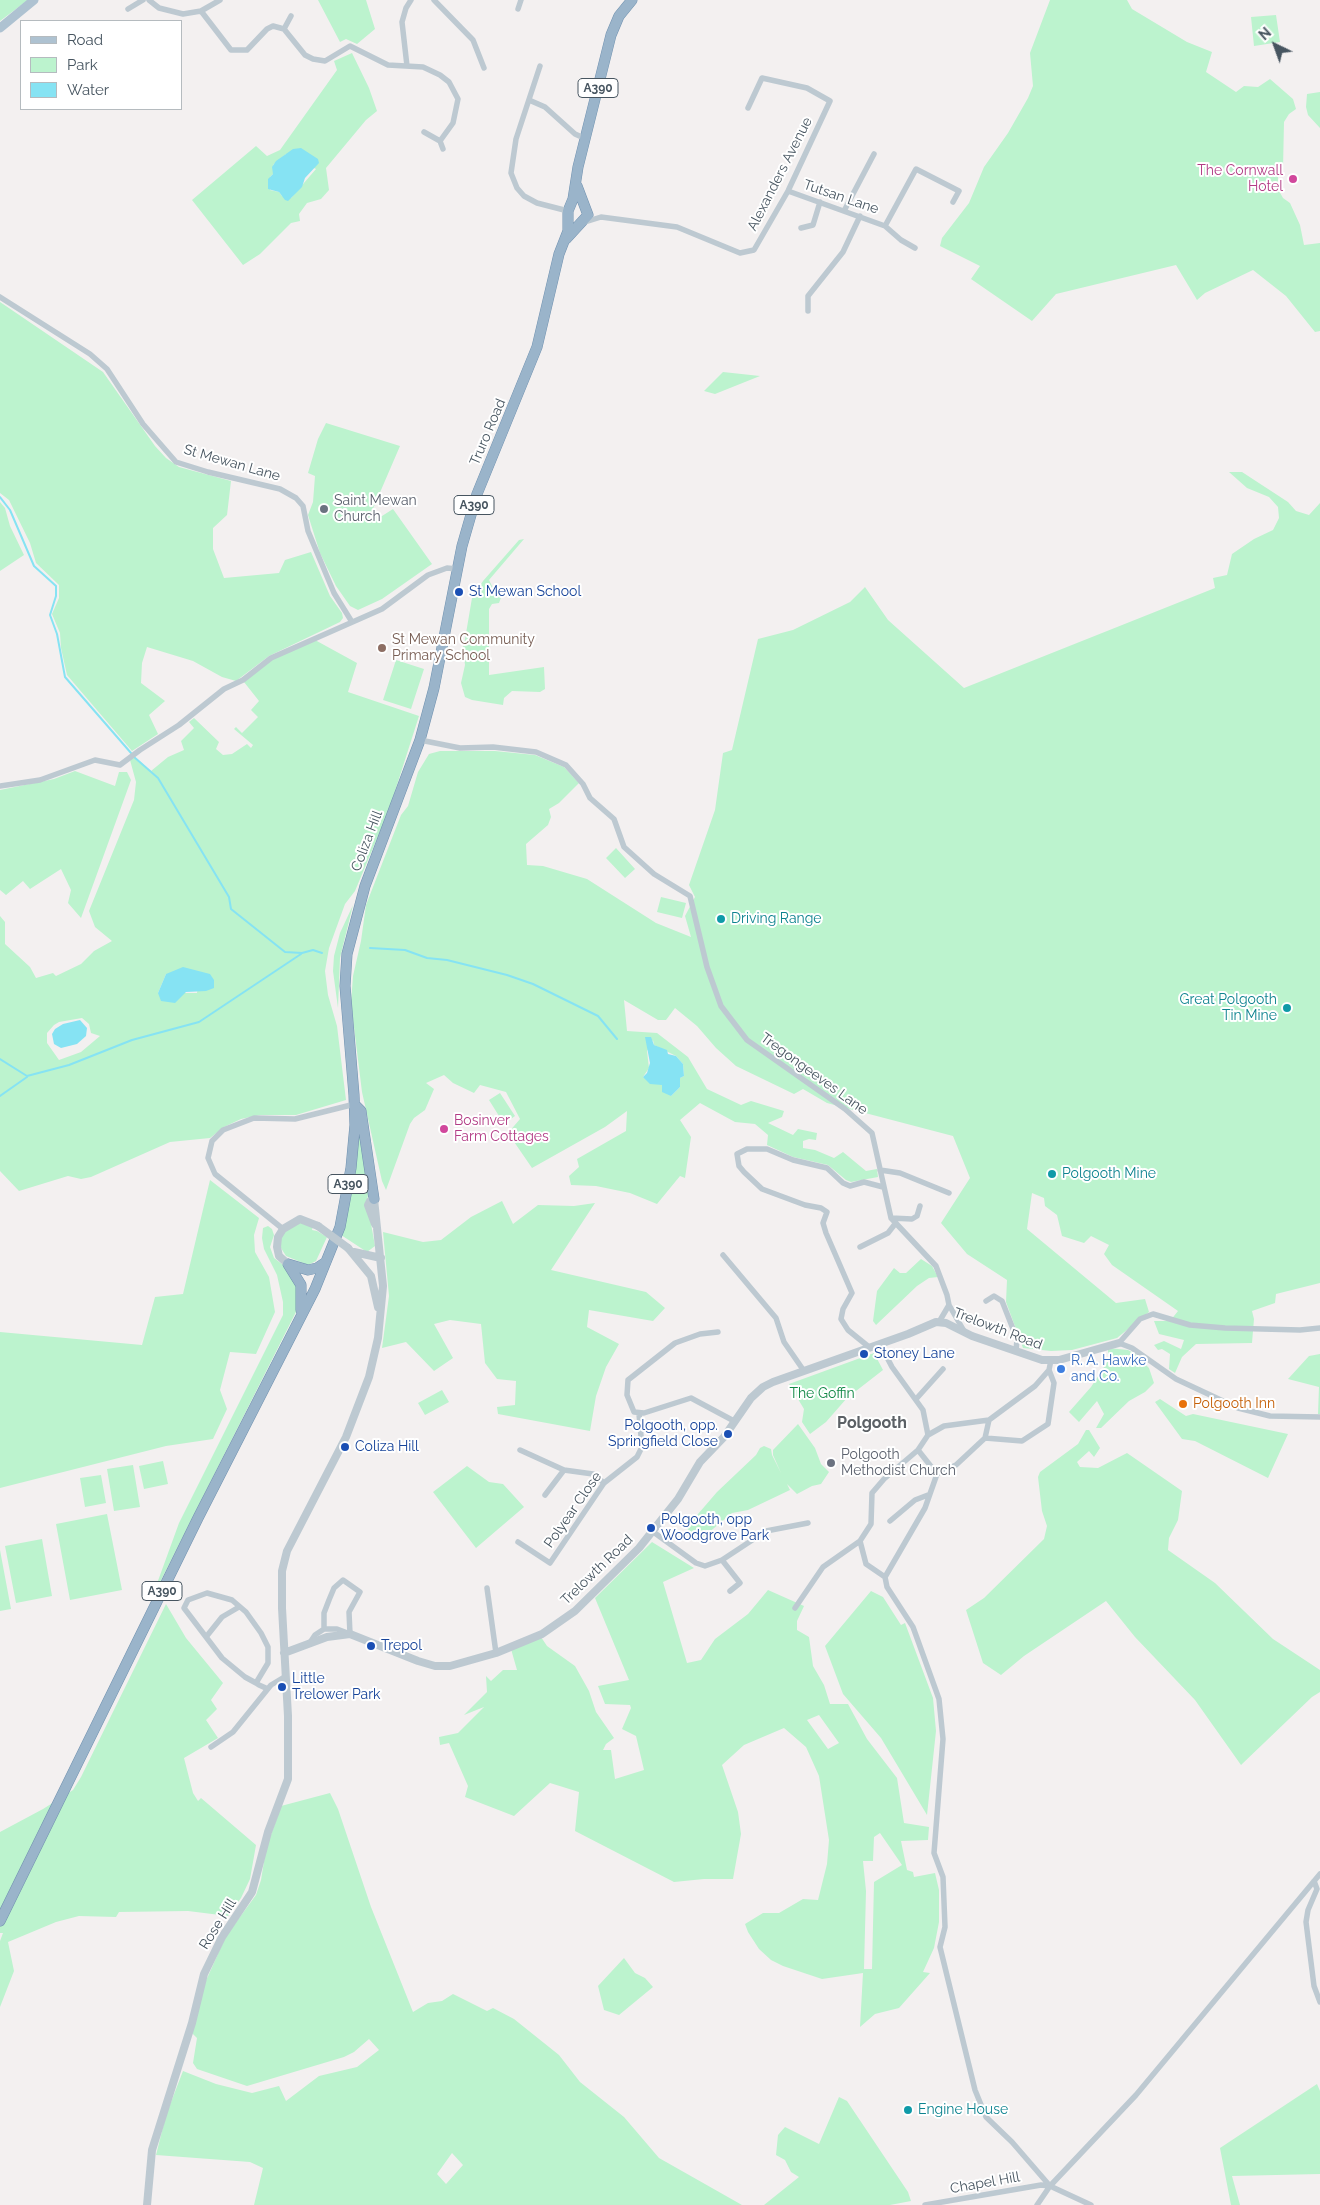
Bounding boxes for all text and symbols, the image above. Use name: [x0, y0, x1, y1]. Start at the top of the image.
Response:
legend: [20, 20, 182, 110]
north arrow: [1250, 20, 1300, 70]
text: N: [1256, 24, 1274, 43]
text: Road: [67, 31, 103, 49]
text: Park: [67, 56, 98, 74]
road number: A390: [578, 78, 618, 98]
text: Water: [67, 81, 109, 99]
street label: Alexanders Avenue: [744, 114, 816, 234]
place label: The Cornwall Hotel: [1197, 163, 1283, 196]
marker: The Cornwall Hotel: [1287, 173, 1299, 185]
street label: Tutsan Lane: [801, 176, 881, 218]
street label: Truro Road: [466, 396, 510, 468]
street label: St Mewan Lane: [182, 441, 282, 485]
place label: Saint Mewan Church: [334, 493, 417, 526]
road number: A390: [454, 496, 494, 514]
marker: Saint Mewan Church: [318, 503, 330, 515]
place label: St Mewan School: [469, 584, 581, 600]
marker: St Mewan School: [453, 586, 465, 598]
place label: St Mewan Community Primary School: [392, 632, 535, 664]
marker: St Mewan Community Primary School: [376, 642, 388, 654]
street label: Coliza Hill: [348, 808, 386, 874]
place label: Driving Range: [731, 911, 822, 927]
marker: Driving Range: [715, 913, 727, 925]
place label: Great Polgooth Tin Mine: [1179, 992, 1277, 1024]
marker: Great Polgooth Tin Mine: [1281, 1002, 1293, 1014]
street label: Tregongeeves Lane: [757, 1030, 871, 1118]
place label: Bosinver Farm Cottages: [454, 1113, 549, 1146]
marker: Bosinver Farm Cottages: [438, 1123, 450, 1135]
place label: Polgooth Mine: [1062, 1166, 1156, 1182]
marker: Polgooth Mine: [1046, 1168, 1058, 1180]
road number: A390: [328, 1174, 368, 1194]
street label: Trelowth Road: [951, 1304, 1045, 1354]
place label: Stoney Lane: [874, 1346, 955, 1362]
marker: Stoney Lane: [858, 1348, 870, 1360]
place label: R. A. Hawke and Co.: [1071, 1353, 1146, 1385]
marker: R. A. Hawke and Co.: [1055, 1363, 1067, 1375]
park label: The Goffin: [789, 1386, 855, 1402]
place label: Polgooth Inn: [1193, 1396, 1275, 1412]
marker: Polgooth Inn: [1177, 1398, 1189, 1410]
district label: Polgooth: [837, 1413, 907, 1433]
place label: Polgooth, opp. Springfield Close: [608, 1418, 718, 1450]
marker: Polgooth, opp. Springfield Close: [722, 1428, 734, 1440]
place label: Coliza Hill: [355, 1439, 419, 1455]
marker: Coliza Hill: [339, 1441, 351, 1453]
place label: Polgooth Methodist Church: [841, 1447, 956, 1480]
marker: Polgooth Methodist Church: [825, 1457, 837, 1469]
street label: Polyear Close: [541, 1469, 605, 1551]
place label: Polgooth, opp Woodgrove Park: [661, 1512, 769, 1544]
marker: Polgooth, opp Woodgrove Park: [645, 1522, 657, 1534]
street label: Trelowth Road: [558, 1531, 636, 1609]
road number: A390: [142, 1582, 182, 1600]
place label: Trepol: [381, 1638, 422, 1654]
marker: Trepol: [365, 1640, 377, 1652]
place label: Little Trelower Park: [292, 1671, 380, 1704]
marker: Little Trelower Park: [276, 1681, 288, 1693]
street label: Rose Hill: [196, 1895, 240, 1953]
place label: Engine House: [918, 2102, 1008, 2118]
marker: Engine House: [902, 2104, 914, 2116]
street label: Chapel Hill: [949, 2169, 1021, 2197]

